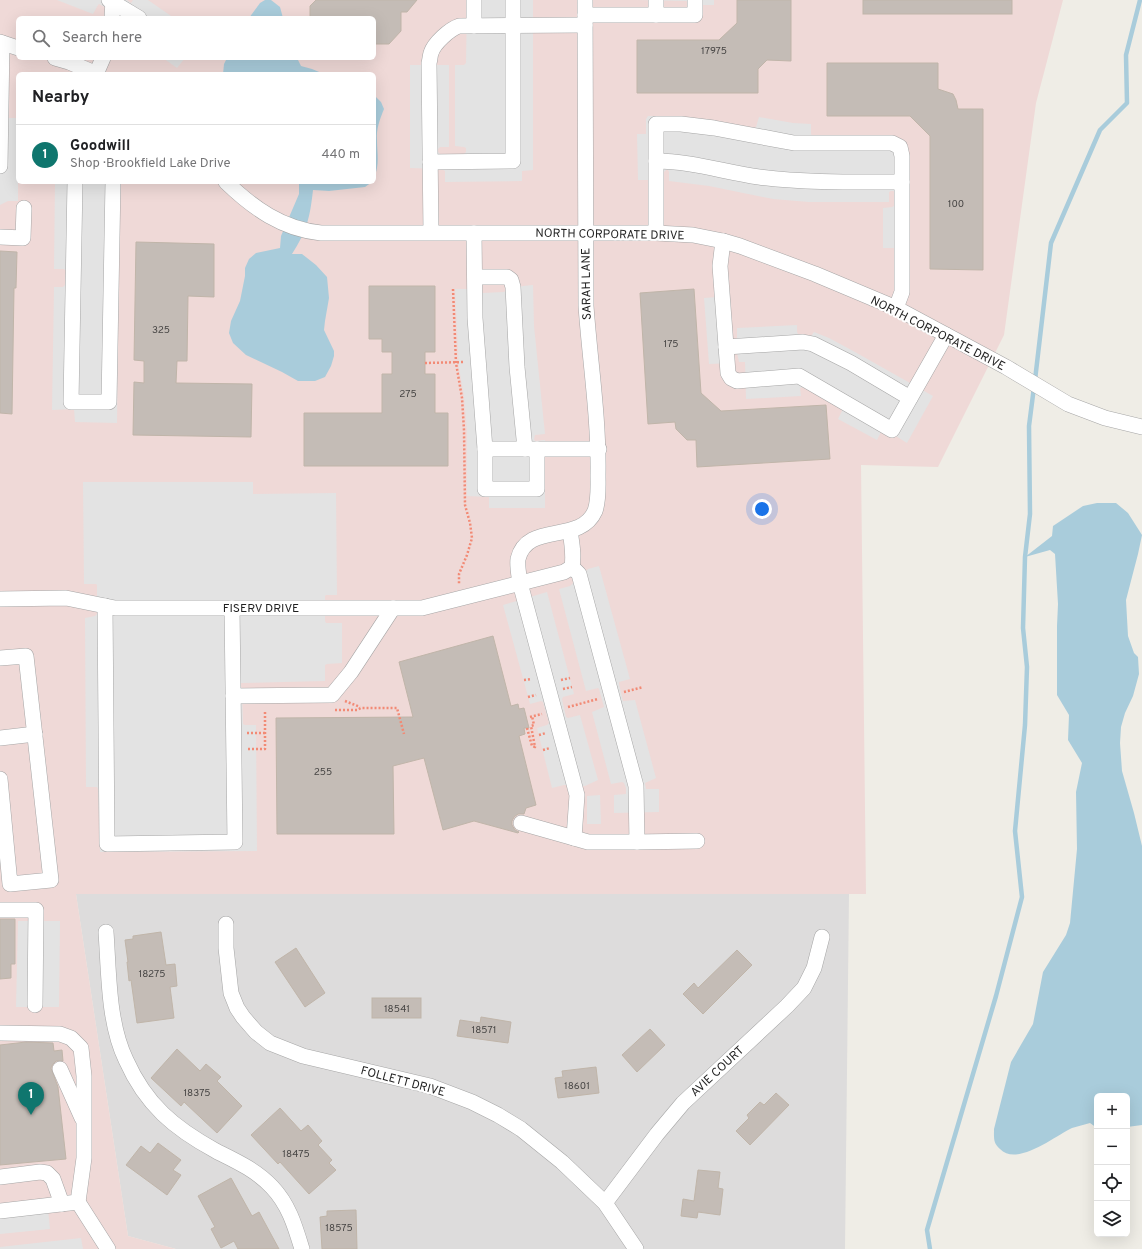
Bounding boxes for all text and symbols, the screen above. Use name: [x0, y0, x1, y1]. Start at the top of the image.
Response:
search box: [16, 16, 376, 60]
icon: search: [30, 27, 52, 49]
text: Search here: [62, 29, 142, 48]
house number: 17975: [701, 45, 727, 58]
text: Nearby: [32, 87, 89, 109]
text: Goodwill: [70, 137, 130, 156]
text: 1: [42, 147, 48, 163]
text: 440 m: [321, 147, 360, 163]
text: Shop · Brookfield Lake Drive: [70, 156, 231, 172]
house number: 100: [948, 198, 964, 211]
street label: NORTH CORPORATE DRIVE: [535, 226, 685, 244]
street label: SARAH LANE: [578, 248, 596, 320]
street label: NORTH CORPORATE DRIVE: [867, 293, 1008, 375]
house number: 325: [152, 324, 170, 337]
house number: 175: [663, 338, 679, 351]
house number: 275: [399, 388, 417, 401]
your location: [752, 499, 772, 519]
street label: FISERV DRIVE: [223, 601, 299, 617]
house number: 255: [314, 766, 332, 779]
house number: 18275: [138, 968, 166, 981]
house number: 18541: [384, 1003, 410, 1016]
house number: 18571: [471, 1024, 497, 1037]
street label: AVIE COURT: [688, 1043, 748, 1101]
street label: FOLLETT DRIVE: [359, 1063, 447, 1101]
house number: 18601: [564, 1080, 590, 1093]
pin: 1: [18, 1082, 44, 1115]
house number: 18375: [183, 1087, 211, 1100]
map controls: [1094, 1093, 1130, 1237]
button: +: [1094, 1093, 1130, 1129]
button: −: [1094, 1129, 1130, 1165]
house number: 18475: [282, 1148, 310, 1161]
button: locate: [1094, 1165, 1130, 1201]
button: layers: [1094, 1201, 1130, 1237]
house number: 18575: [325, 1222, 353, 1235]

